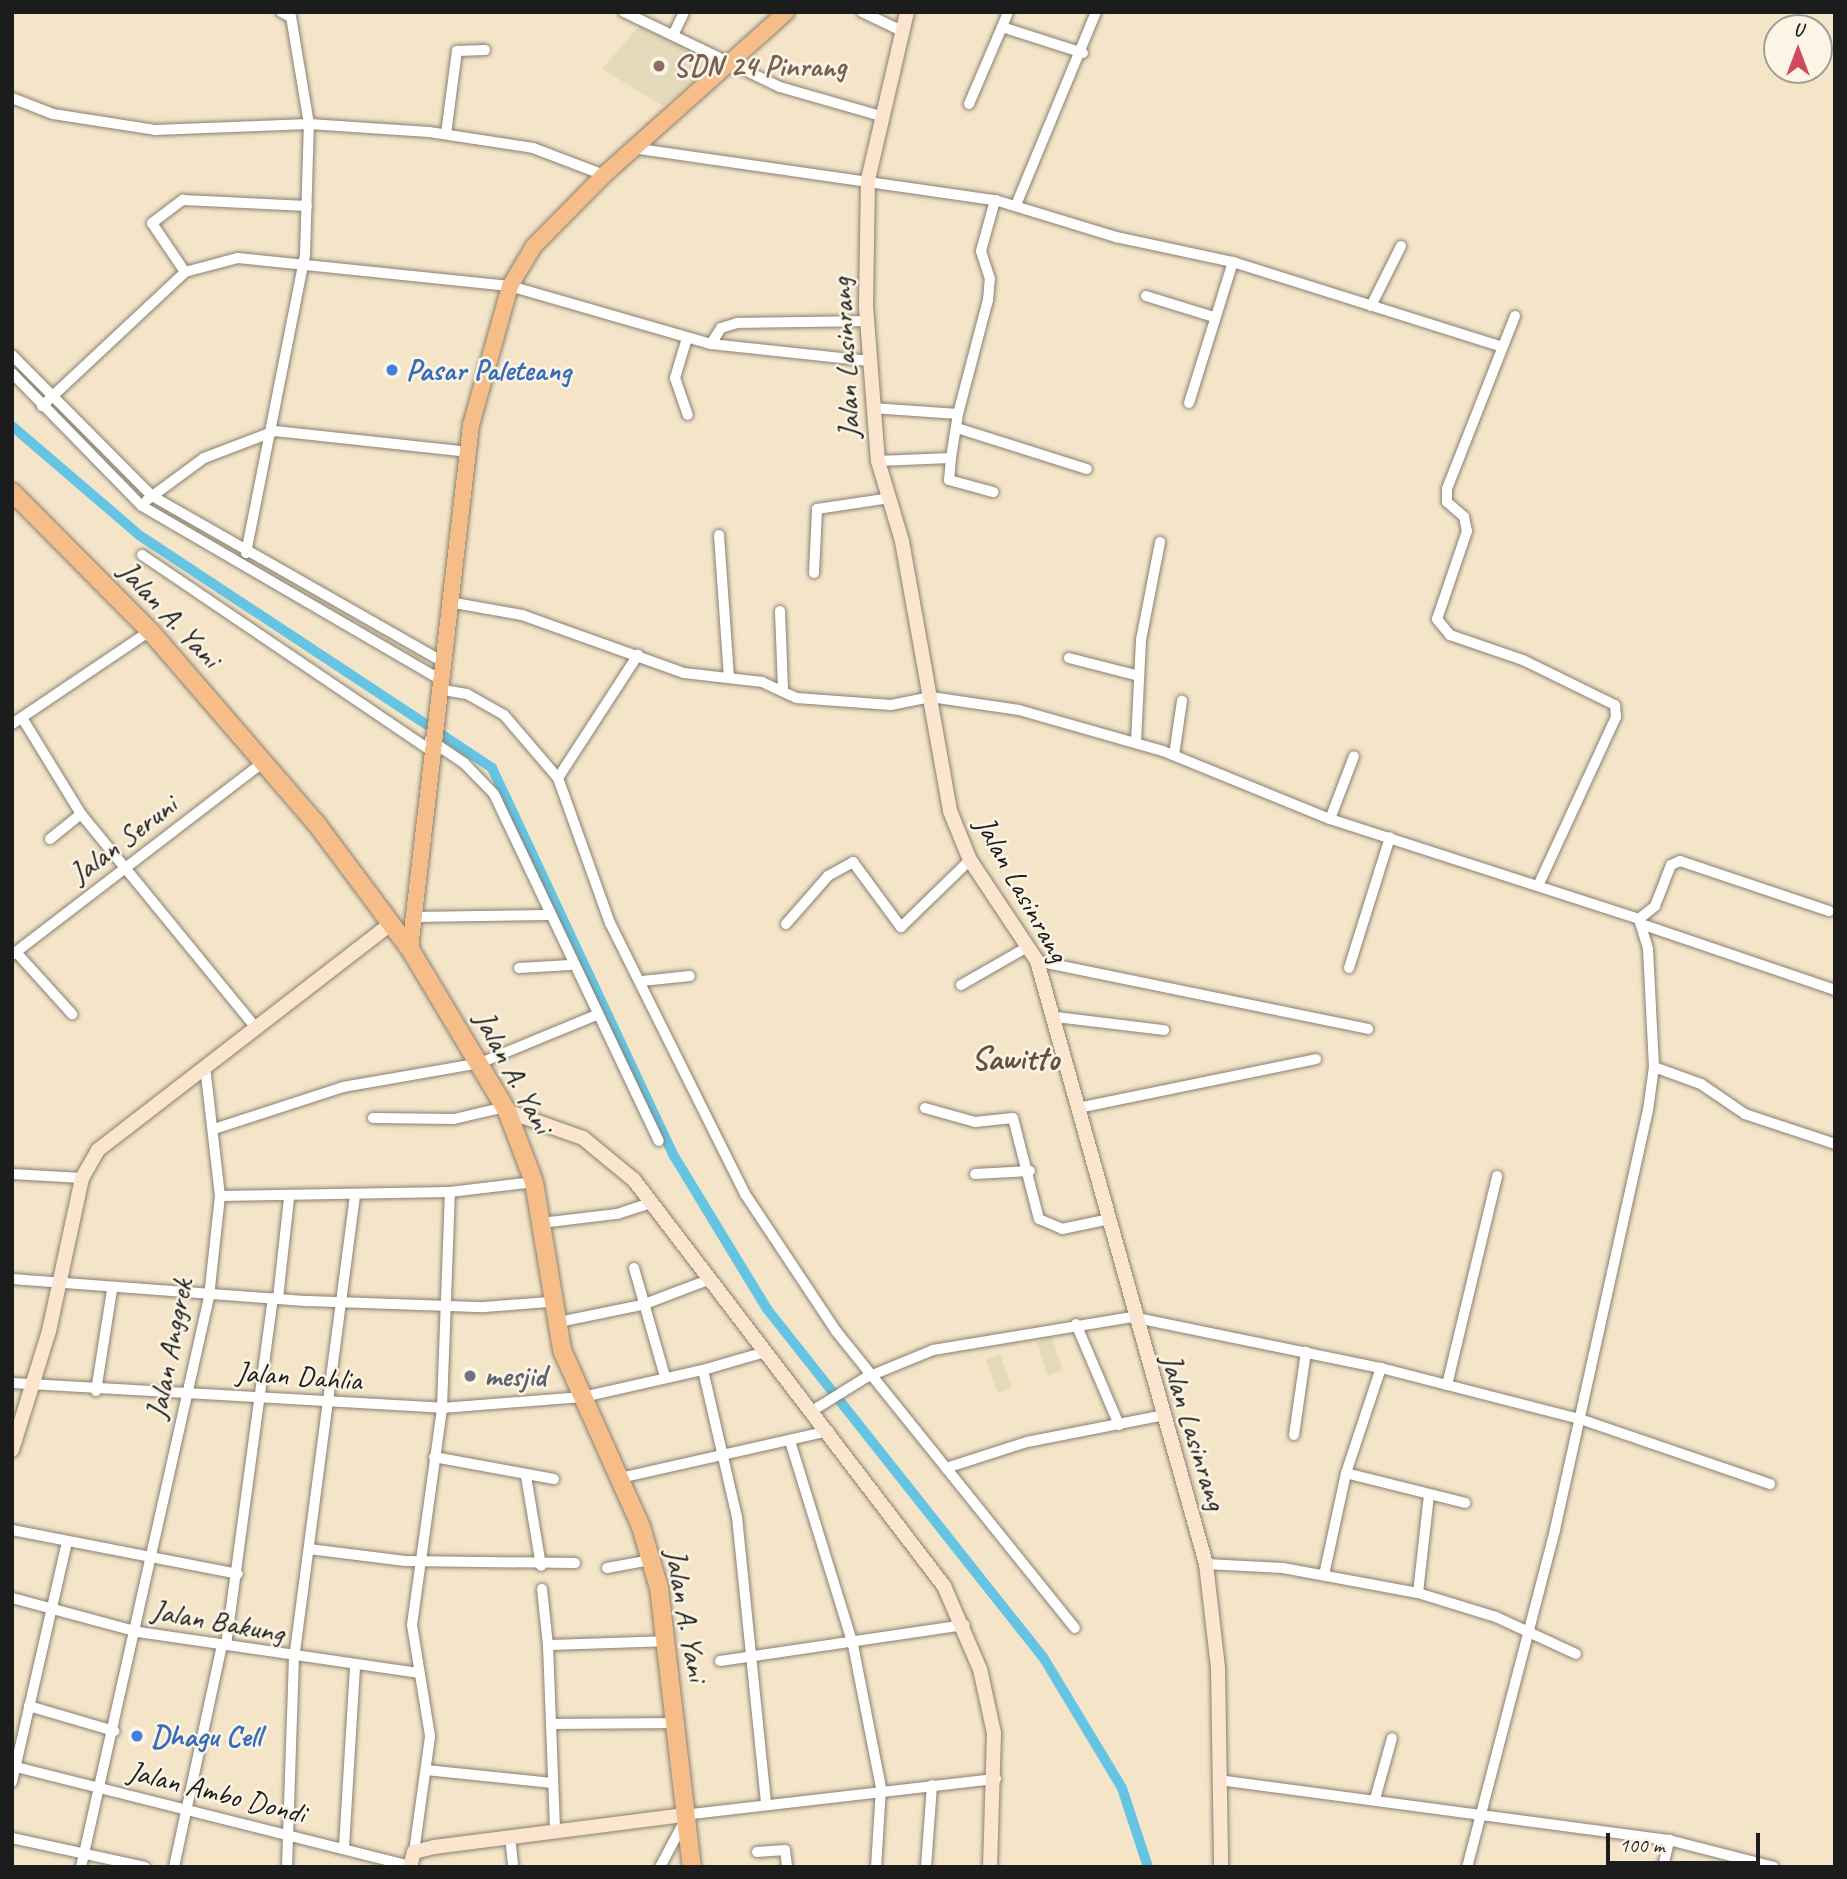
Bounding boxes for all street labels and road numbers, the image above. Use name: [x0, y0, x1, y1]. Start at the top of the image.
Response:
street label: Jalan Lasinrang: [823, 276, 867, 440]
street label: Jalan A. Yani: [111, 553, 229, 675]
street label: Jalan Seruni: [62, 787, 184, 891]
street label: Jalan Lasinrang: [967, 809, 1077, 969]
street label: Jalan A. Yani: [467, 1005, 561, 1139]
street label: Jalan Anggrek: [138, 1276, 200, 1422]
street label: Jalan Lasinrang: [1153, 1349, 1235, 1515]
street label: Jalan Dahlia: [234, 1354, 364, 1398]
street label: Jalan A. Yani: [658, 1546, 716, 1684]
street label: Jalan Bakung: [149, 1592, 287, 1650]
street label: Jalan Ambo Dondi: [124, 1753, 310, 1831]

